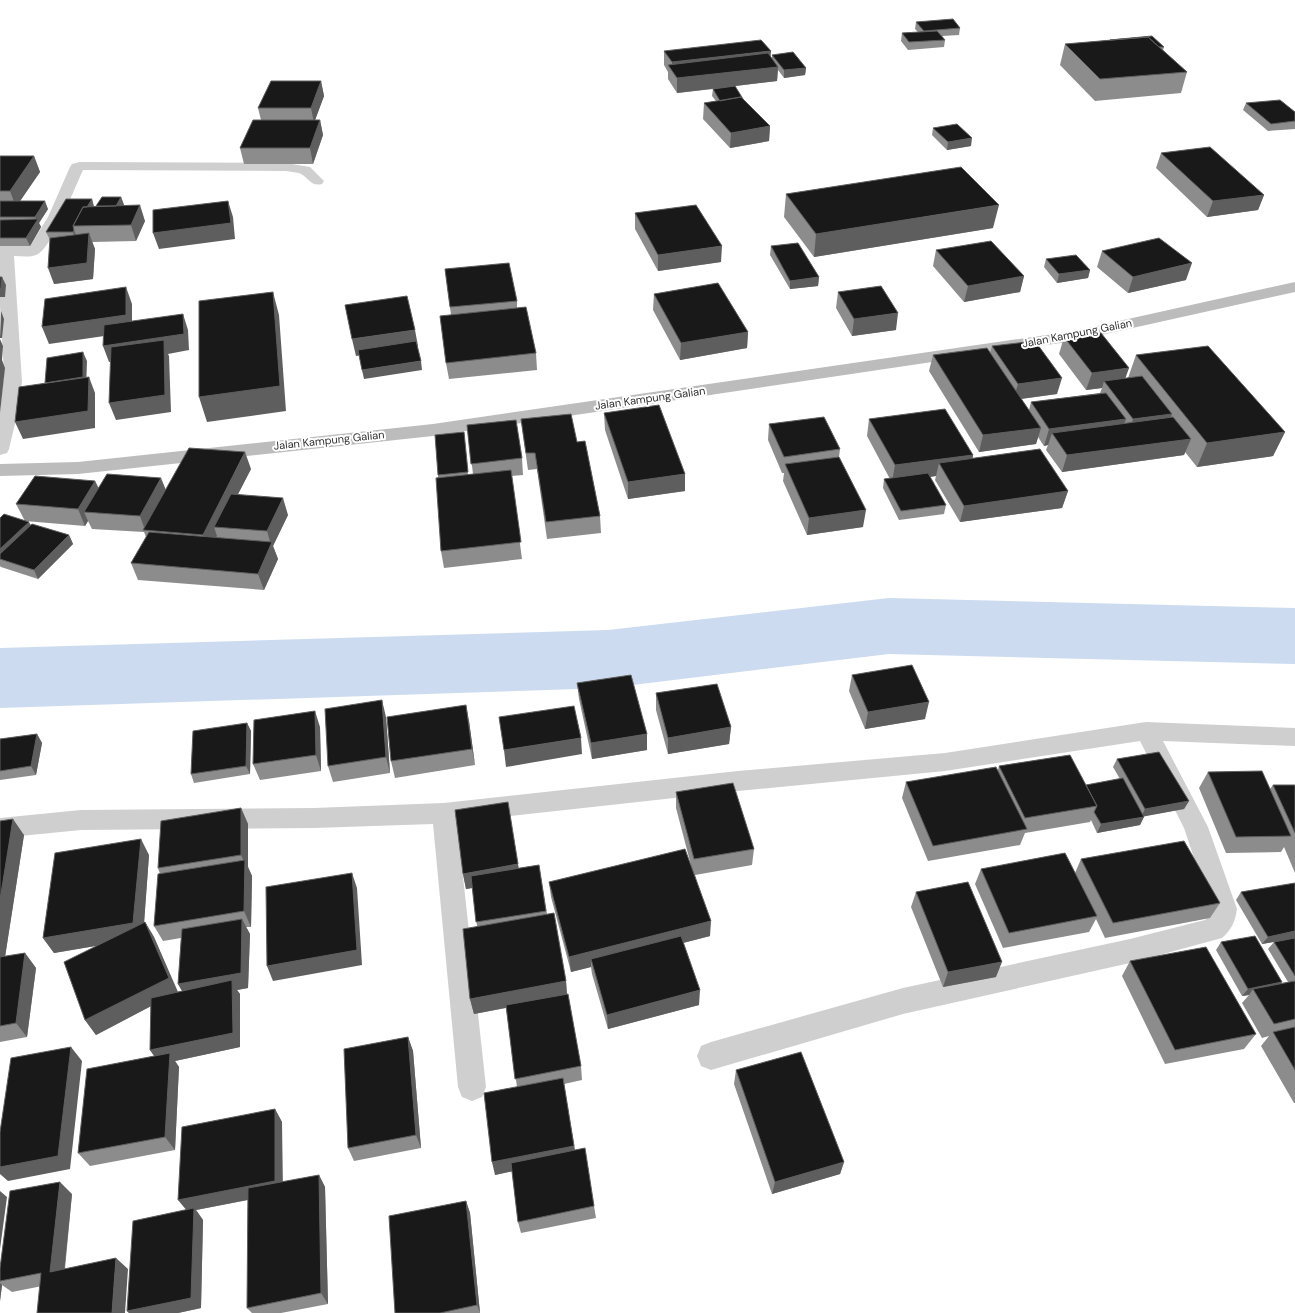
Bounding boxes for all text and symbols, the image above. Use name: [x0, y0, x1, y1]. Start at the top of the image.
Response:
street label: Jalan Kampung Galian: [1021, 315, 1133, 351]
street label: Jalan Kampung Galian: [594, 383, 706, 413]
street label: Jalan Kampung Galian: [273, 427, 385, 453]

